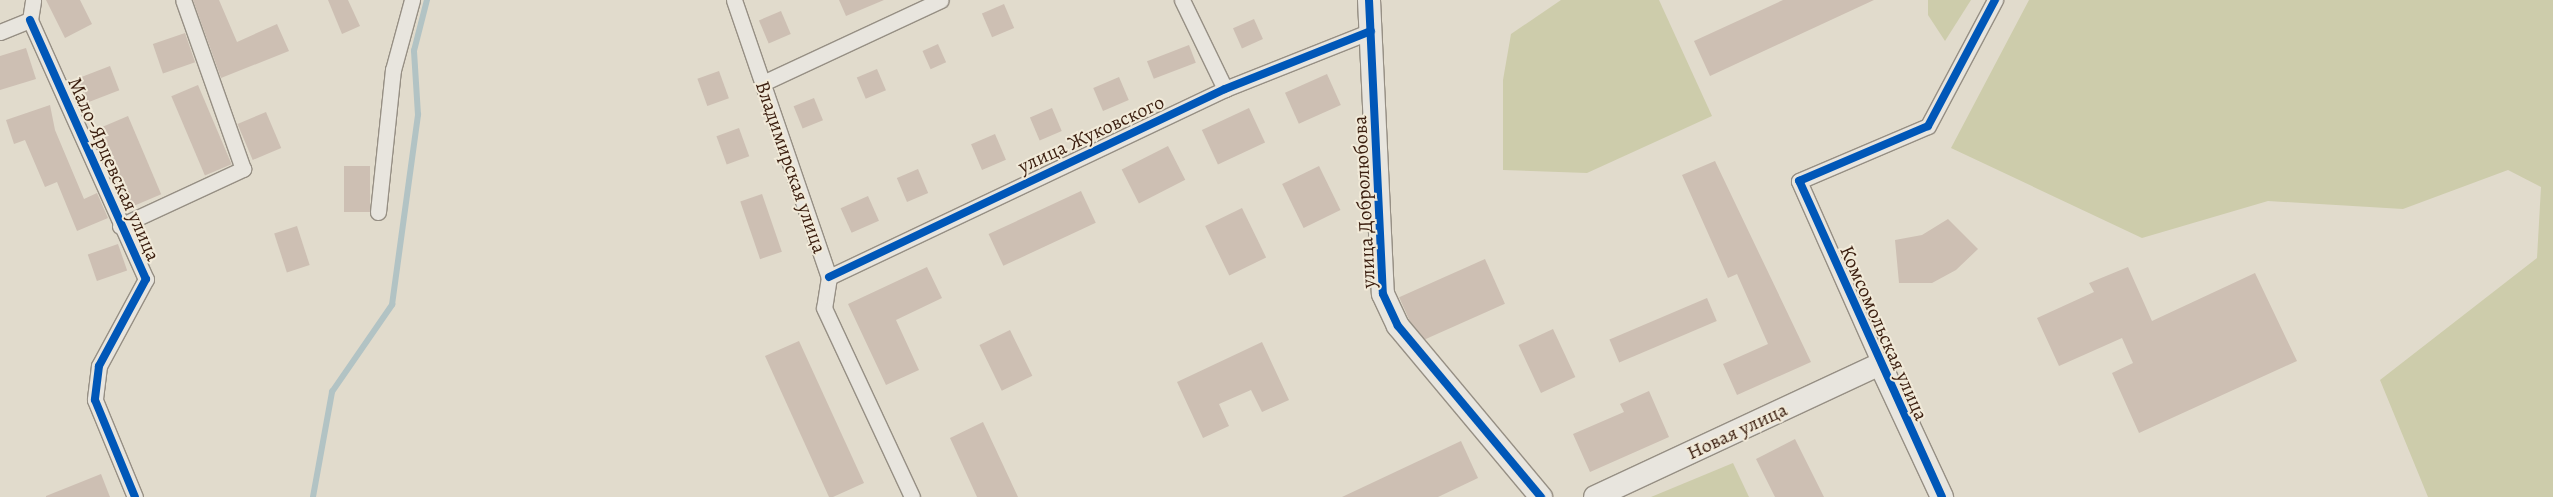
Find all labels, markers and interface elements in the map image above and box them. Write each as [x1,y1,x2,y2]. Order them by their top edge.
street label: Мало-Ярцевская улица [63,73,165,265]
street label: Владимирская улица [750,78,832,256]
street label: улица Жуковского [1014,90,1168,178]
street label: улица Добролюбова [1347,115,1381,289]
street label: Комсомольская улица [1835,242,1933,424]
street label: Новая улица [1683,397,1791,465]

